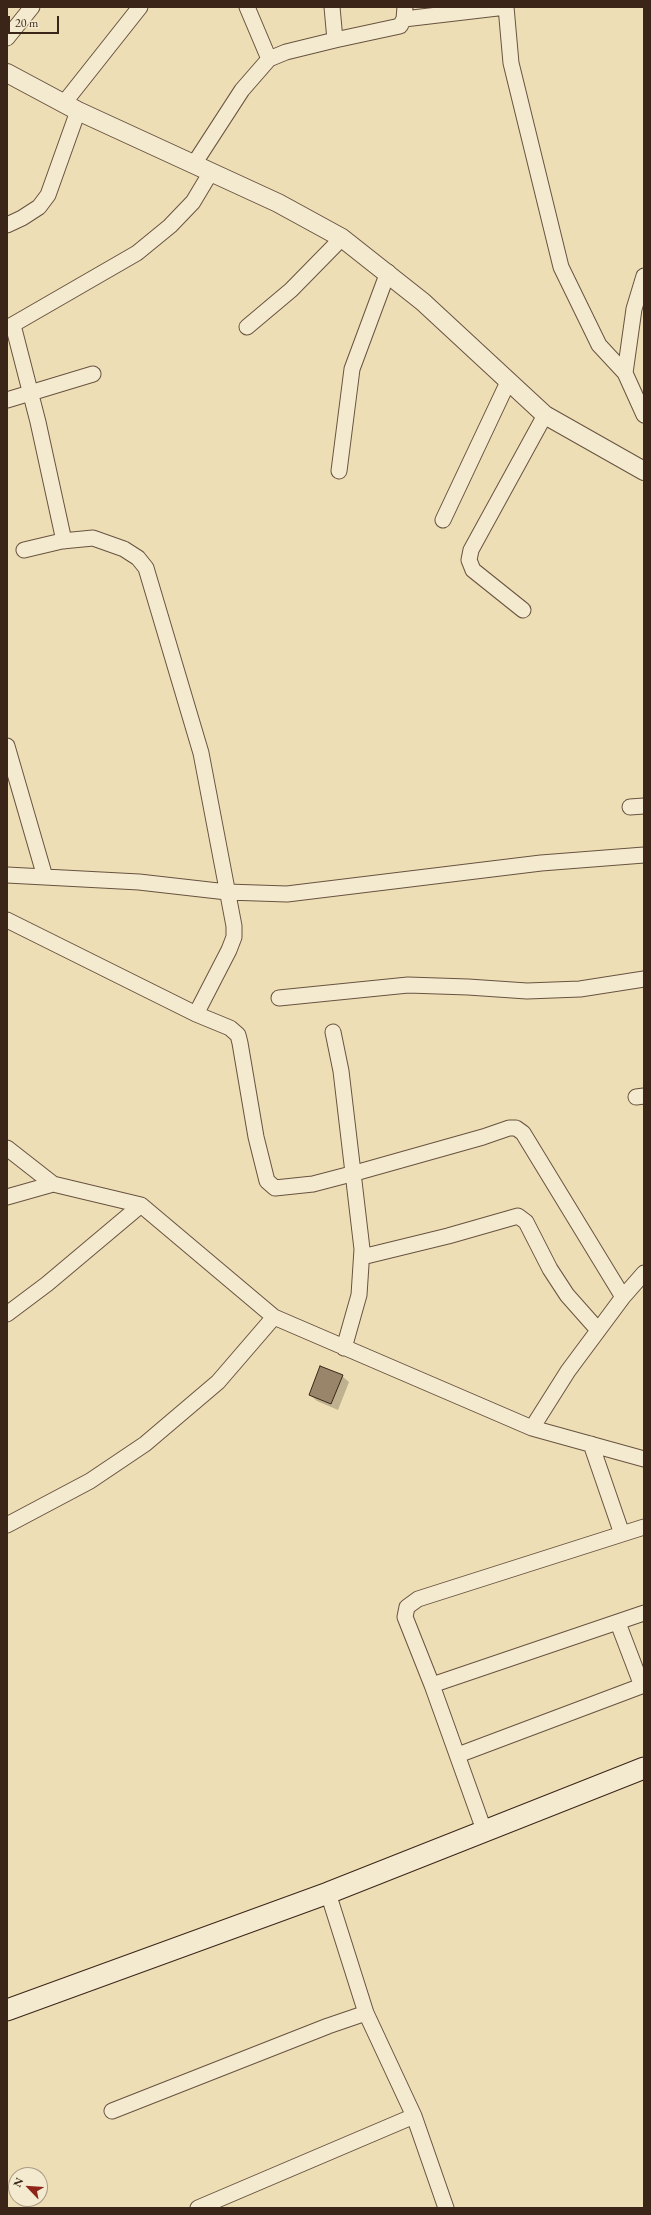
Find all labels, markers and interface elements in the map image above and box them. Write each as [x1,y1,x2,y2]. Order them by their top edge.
scale bar [10,8,61,34]
text: 20 m [15,15,38,31]
north arrow [8,2167,48,2207]
text: N [10,2175,26,2189]

